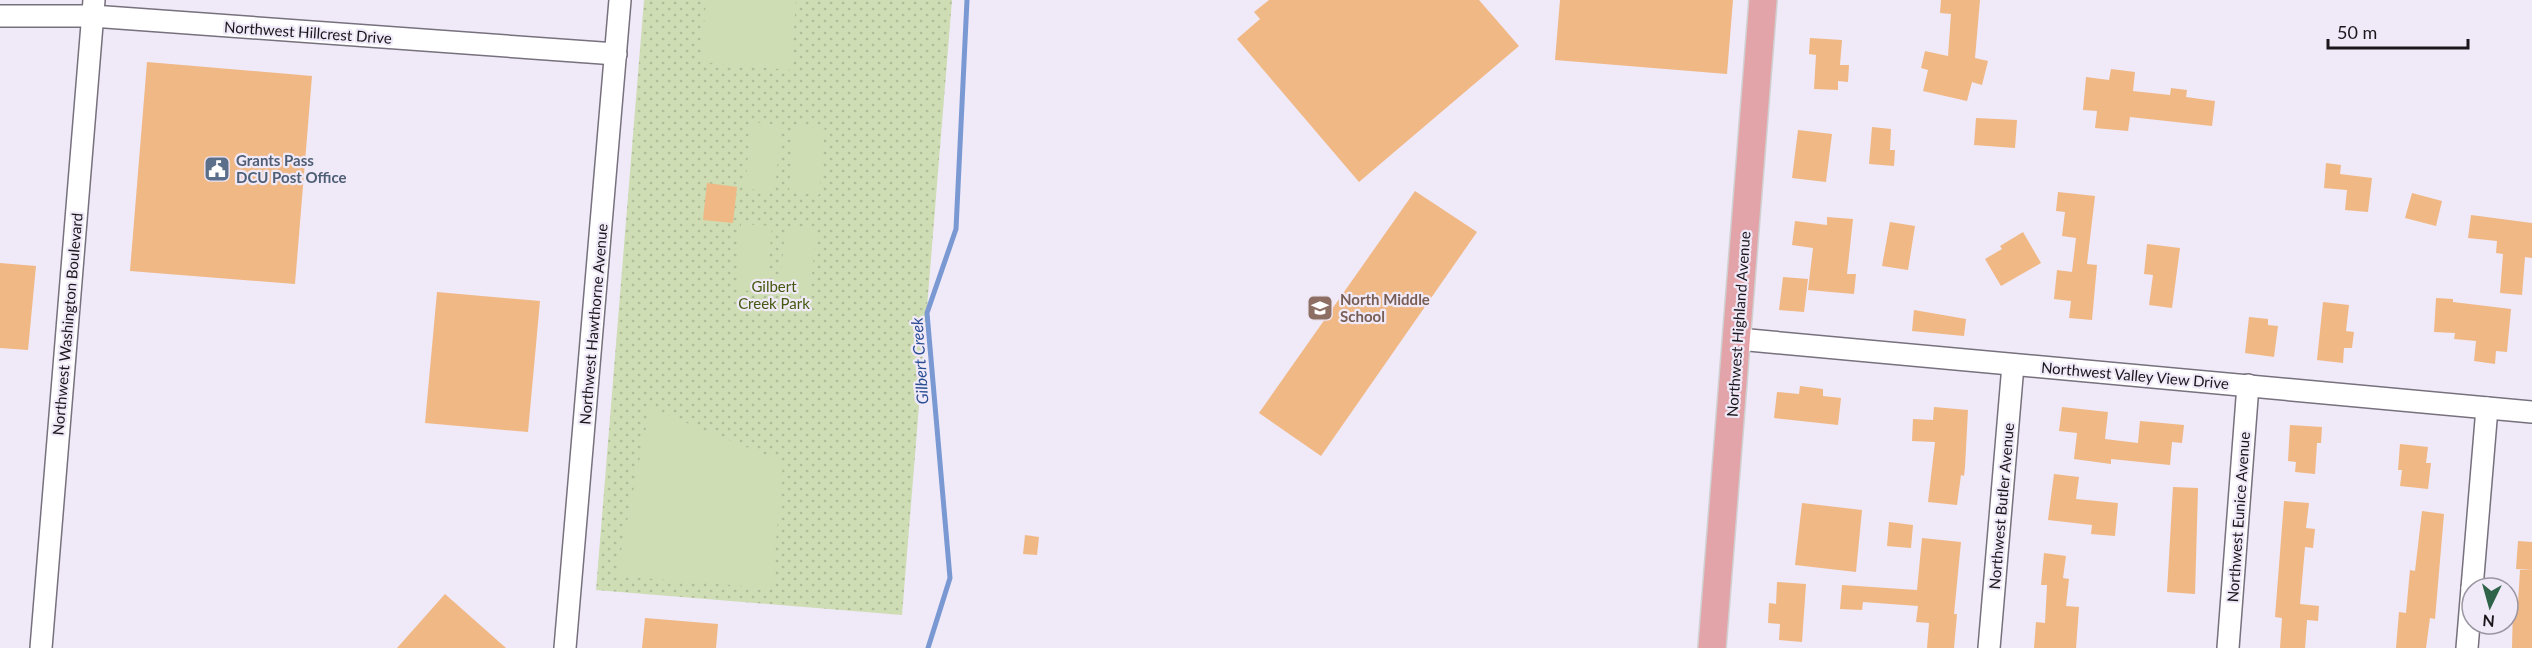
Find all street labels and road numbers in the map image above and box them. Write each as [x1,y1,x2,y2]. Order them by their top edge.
street label: Northwest Hillcrest Drive [224,17,392,47]
street label: Northwest Washington Boulevard [48,212,86,436]
street label: Northwest Hawthorne Avenue [575,223,611,425]
street label: Northwest Highland Avenue [1723,230,1753,417]
street label: Northwest Valley View Drive [2040,358,2230,392]
street label: Northwest Butler Avenue [1985,422,2017,590]
street label: Northwest Eunice Avenue [2223,431,2253,603]

